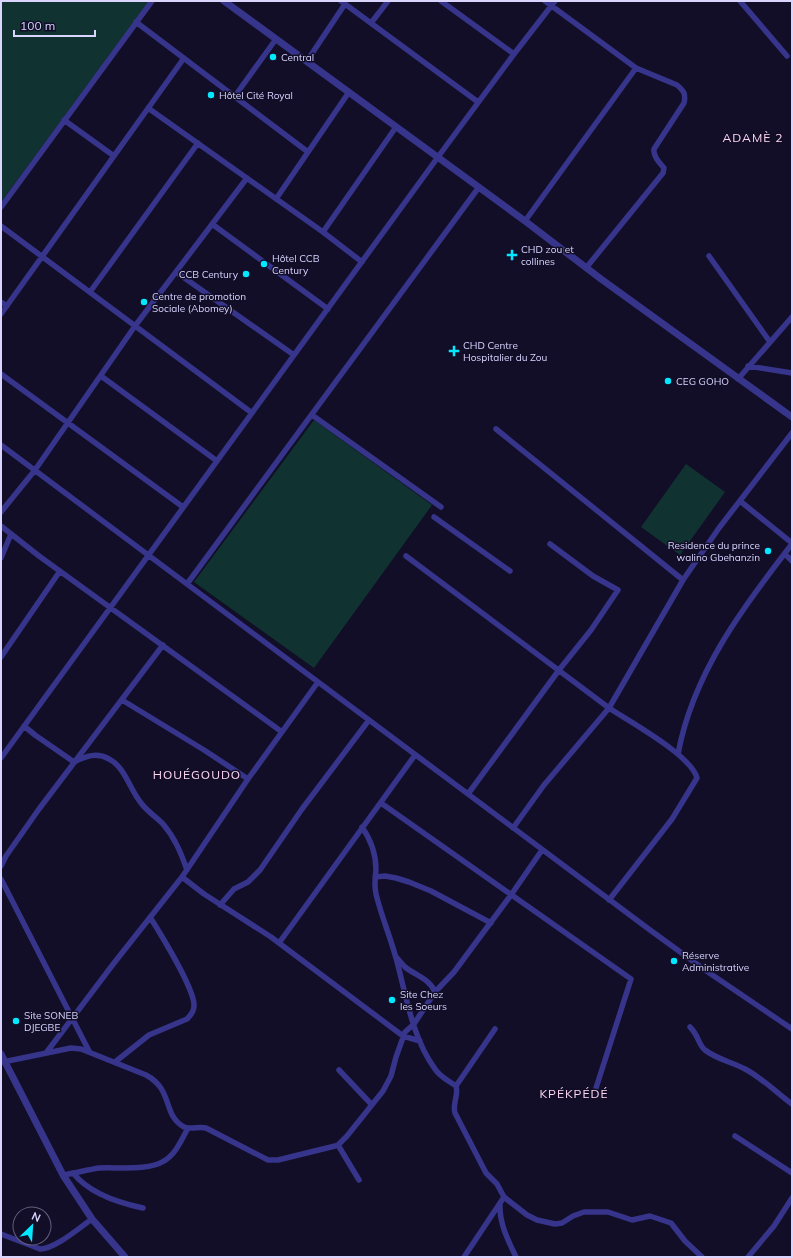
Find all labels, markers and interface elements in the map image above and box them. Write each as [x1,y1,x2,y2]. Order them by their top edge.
scale bar [14,12,95,38]
text: 100 m [20,18,55,33]
place label: Central [281,51,314,64]
marker: Central [268,52,278,62]
place label: Hôtel Cité Royal [219,89,293,102]
marker: Hôtel Cité Royal [206,90,216,100]
district label: ADAMÈ 2 [722,130,784,145]
place label: CHD zou et collines [521,243,574,268]
marker: CHD zou et collines [506,249,518,261]
place label: Hôtel CCB Century [272,252,320,277]
marker: Hôtel CCB Century [259,259,269,269]
place label: CCB Century [179,268,239,281]
marker: CCB Century [241,269,251,279]
place label: Centre de promotion Sociale (Abomey) [152,290,246,315]
marker: Centre de promotion Sociale (Abomey) [139,297,149,307]
place label: CHD Centre Hospitalier du Zou [463,339,547,364]
marker: CHD Centre Hospitalier du Zou [448,345,460,357]
place label: CEG GOHO [676,375,729,388]
marker: CEG GOHO [663,376,673,386]
place label: Residence du prince walino Gbehanzin [668,539,760,564]
marker: Residence du prince walino Gbehanzin [763,546,773,556]
district label: HOUÉGOUDO [153,767,241,782]
place label: Réserve Administrative [682,949,749,974]
marker: Réserve Administrative [669,956,679,966]
place label: Site Chez les Soeurs [400,988,447,1013]
marker: Site Chez les Soeurs [387,995,397,1005]
place label: Site SONEB DJEGBE [24,1009,78,1034]
marker: Site SONEB DJEGBE [11,1016,21,1026]
district label: KPÉKPÉDÉ [540,1086,608,1101]
north arrow [12,1206,52,1246]
text: N [30,1209,43,1225]

